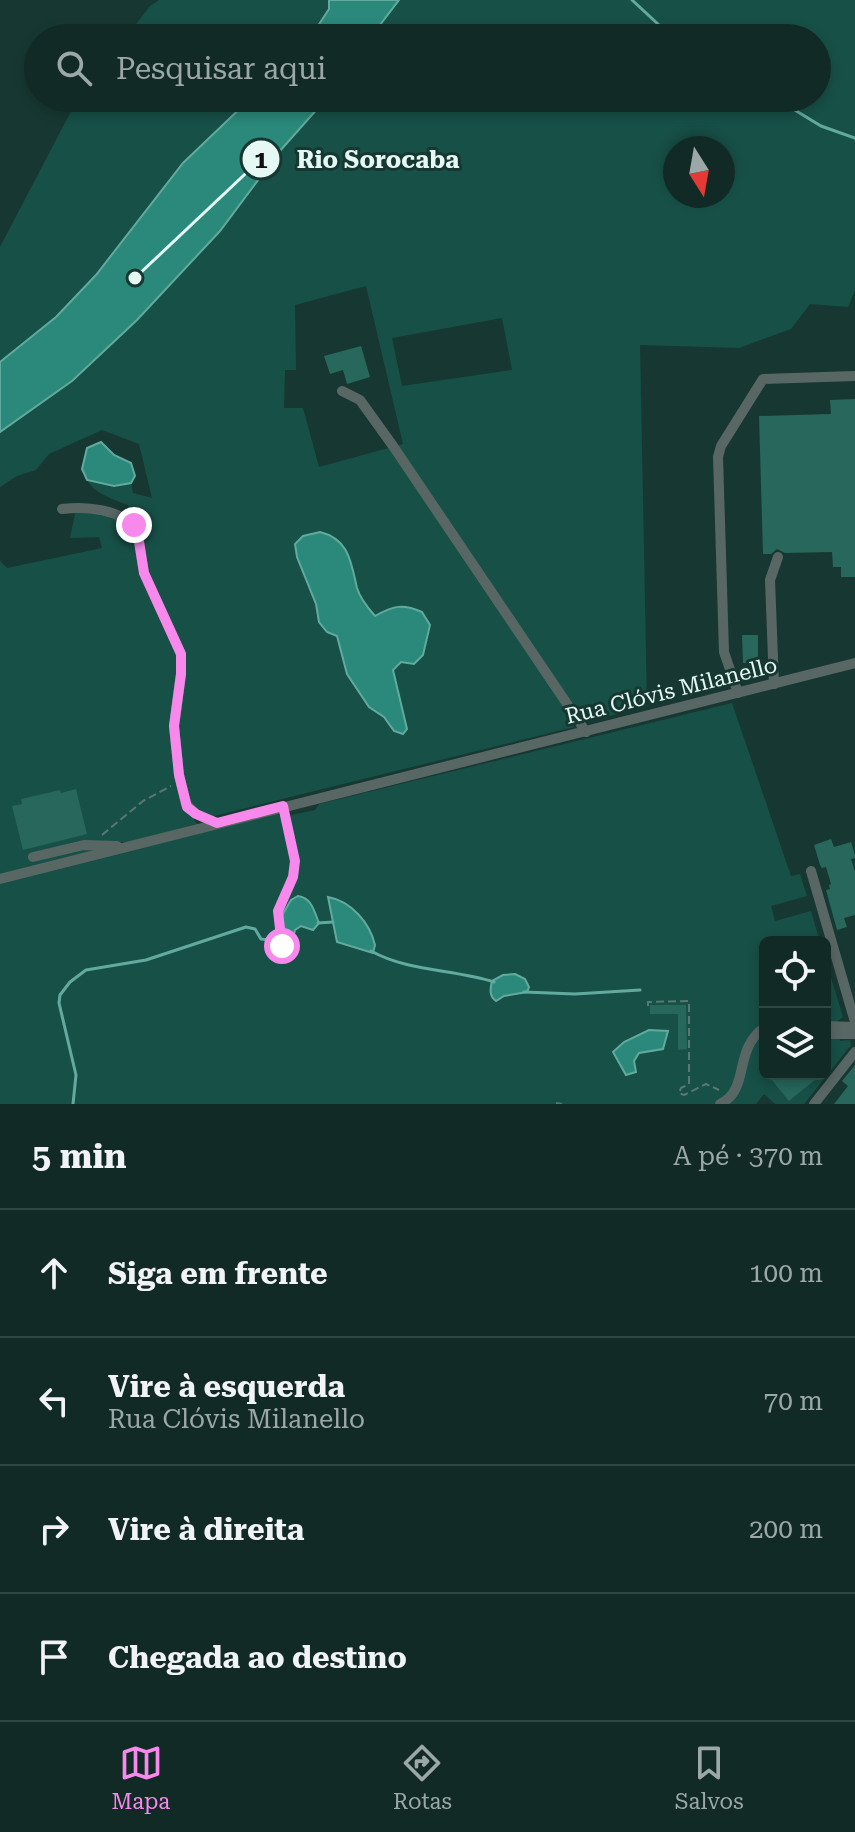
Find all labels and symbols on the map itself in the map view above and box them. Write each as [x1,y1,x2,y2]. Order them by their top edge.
callout: Rio Sorocaba [241,135,476,183]
north arrow [663,136,735,208]
text: 1 [254,146,268,174]
text: Rio Sorocaba [297,146,459,174]
route end [116,507,152,543]
street label: Rua Clóvis Milanello [563,652,780,729]
route start [264,928,300,964]

